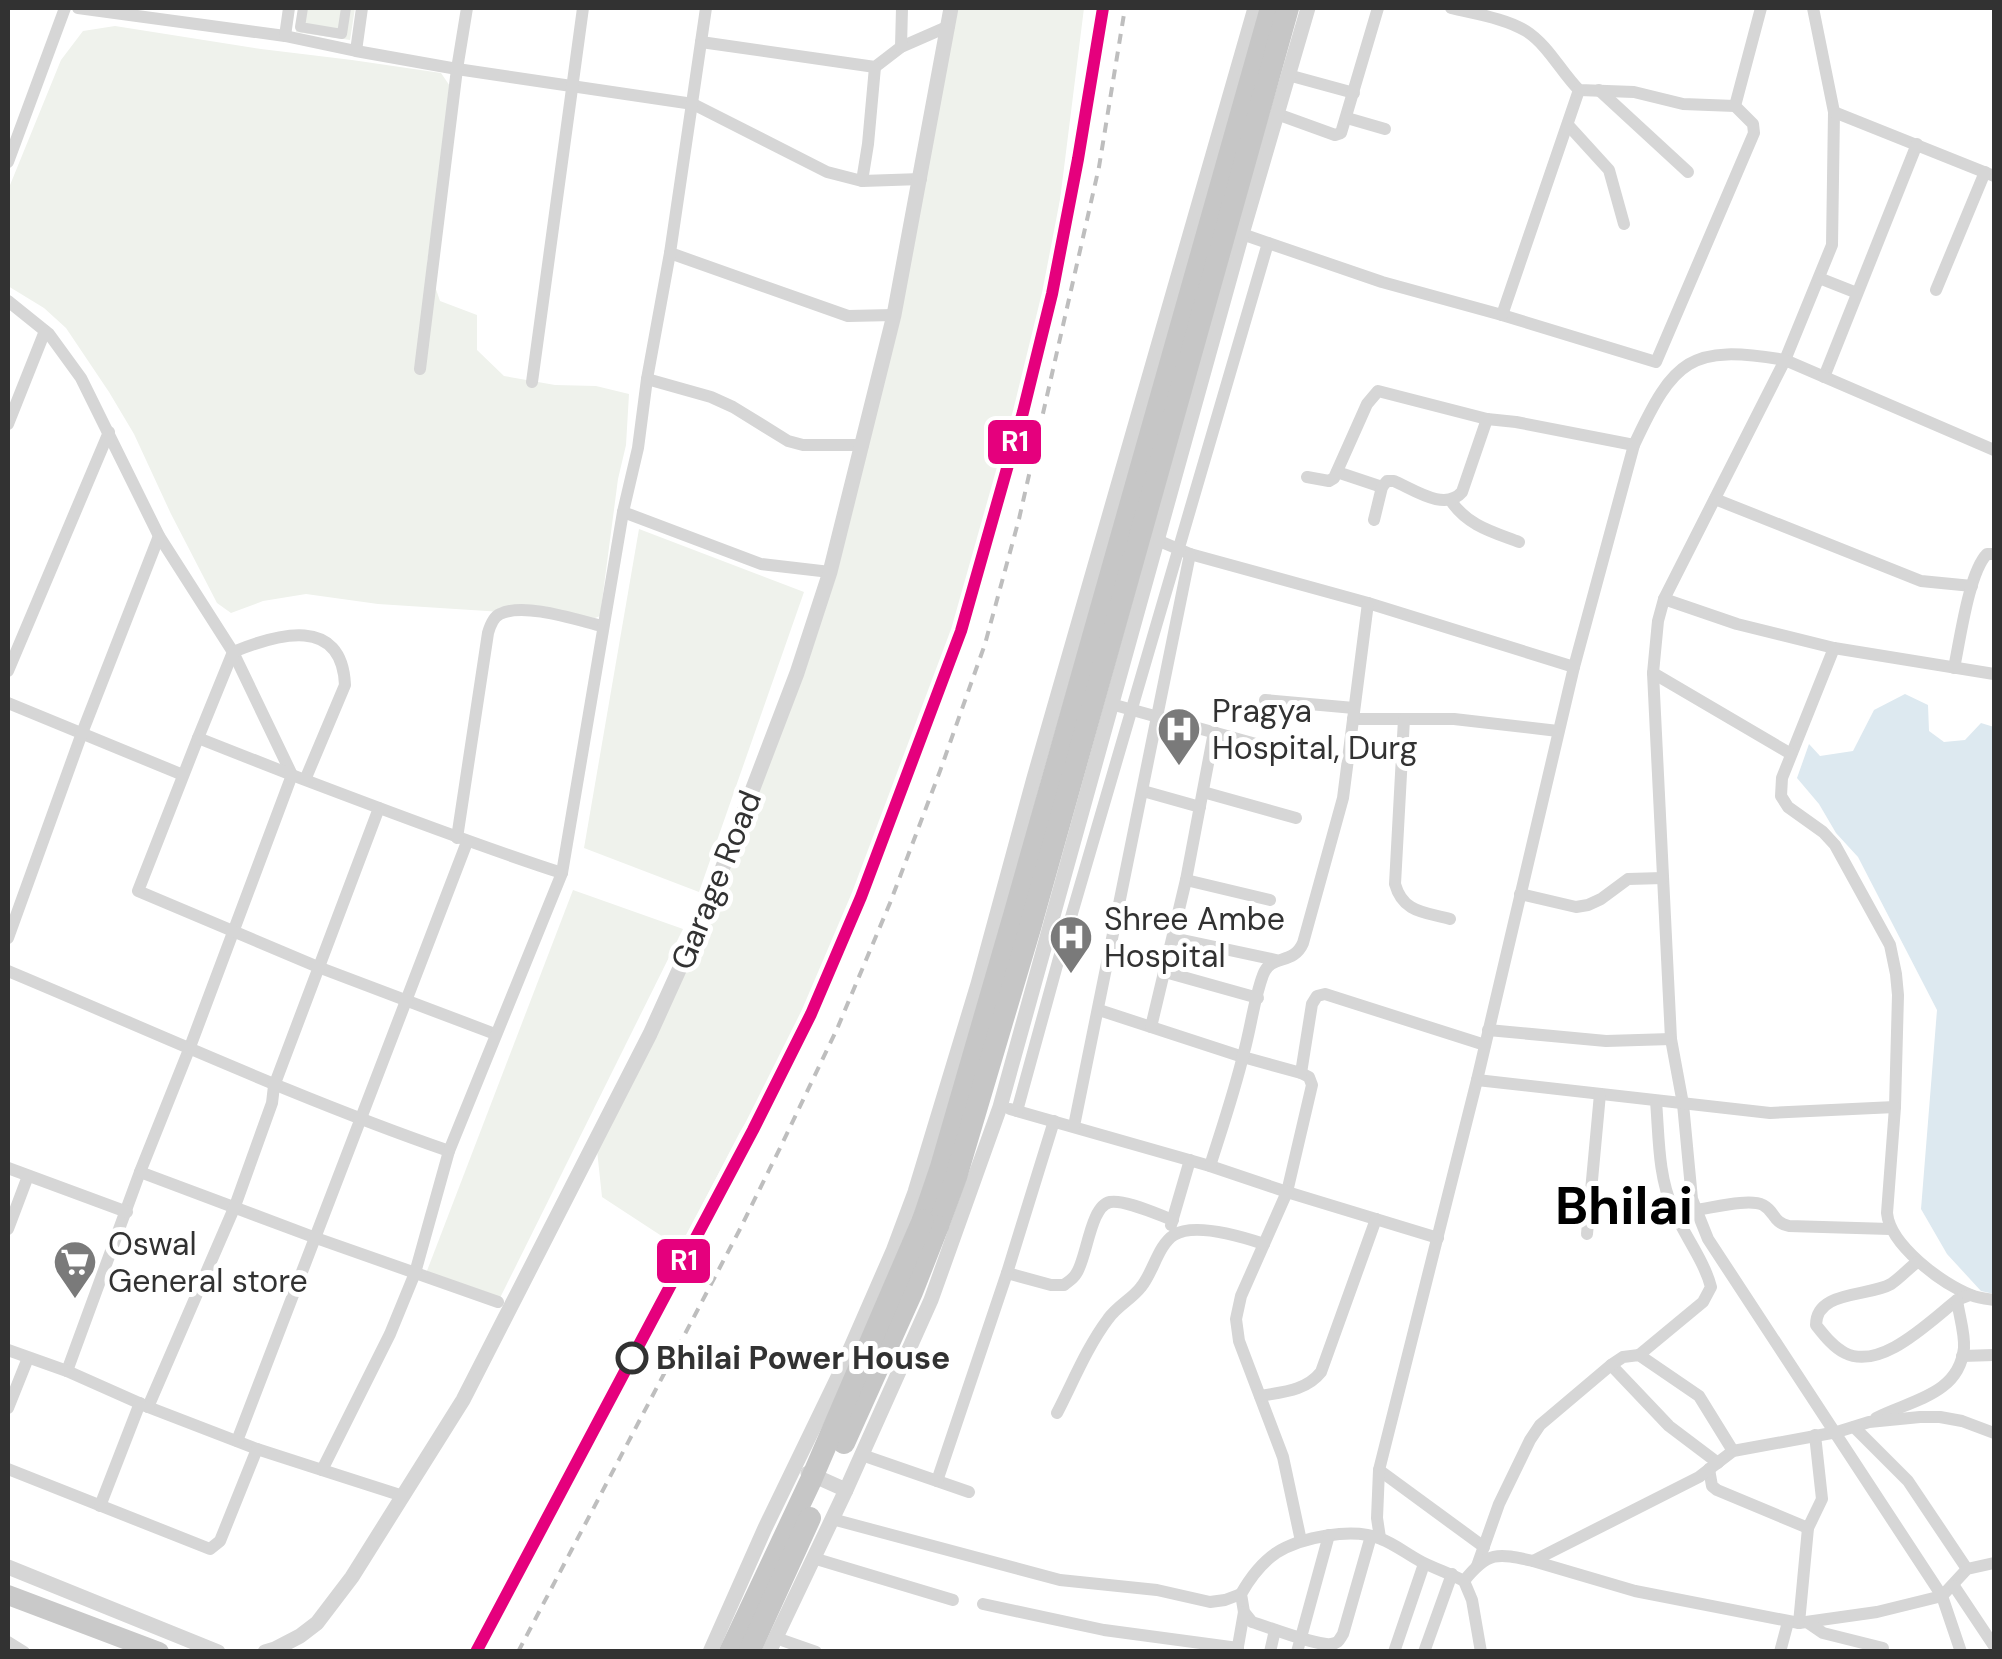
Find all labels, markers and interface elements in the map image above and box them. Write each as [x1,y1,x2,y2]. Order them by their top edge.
line badge: R1 [986,418,1043,466]
text: R1 [1001,423,1029,460]
place label: Pragya Hospital, Durg [1212,690,1418,769]
hospital icon: Pragya Hospital, Durg [1156,706,1202,767]
street label: Garage Road [661,784,771,976]
place label: Shree Ambe Hospital [1104,898,1285,977]
hospital icon: Shree Ambe Hospital [1048,914,1094,975]
district label: Bhilai [1555,1172,1693,1240]
place label: Oswal General store [108,1223,308,1302]
line badge: R1 [655,1237,712,1285]
supermarket icon: Oswal General store [52,1239,98,1300]
text: R1 [670,1242,698,1279]
place label: Bhilai Power House [656,1337,950,1379]
marker: Bhilai Power House [617,1343,647,1373]

